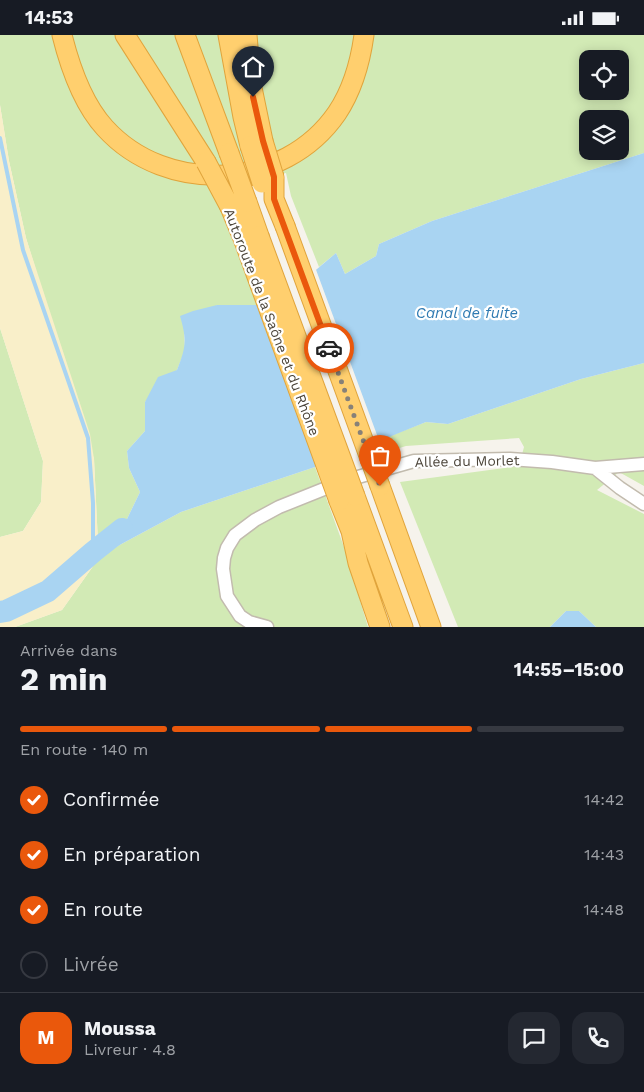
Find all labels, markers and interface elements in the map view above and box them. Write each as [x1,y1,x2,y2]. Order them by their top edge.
text: 14:53 [25,6,74,29]
pin [232,46,274,97]
map controls [579,50,629,160]
button: locate [579,50,629,100]
icon: home [239,53,267,81]
button: layers [579,110,629,160]
street label: Autoroute de la Saône et du Rhône [221,206,323,438]
water label: Canal de fuite [416,304,518,322]
courier [304,323,354,373]
icon: car [315,334,343,362]
pin [359,435,401,486]
icon: bag [366,442,394,470]
street label: Allée du Morlet [414,452,520,470]
text: Arrivée dans [20,641,118,660]
text: 14:55–15:00 [514,658,624,681]
text: 2 min [20,660,108,698]
text: En route · 140 m [20,740,148,759]
icon: check [20,786,48,814]
text: Confirmée [63,788,159,811]
text: 14:42 [584,790,624,809]
icon: check [20,841,48,869]
text: En préparation [63,843,200,866]
text: 14:43 [584,845,624,864]
icon: check [20,896,48,924]
text: En route [63,898,143,921]
text: 14:48 [584,900,624,919]
text: Livrée [63,953,119,976]
button: chat [508,1012,560,1064]
button: phone [572,1012,624,1064]
text: Moussa [84,1017,156,1040]
text: M [37,1026,55,1049]
text: Livreur · 4.8 [84,1040,176,1059]

